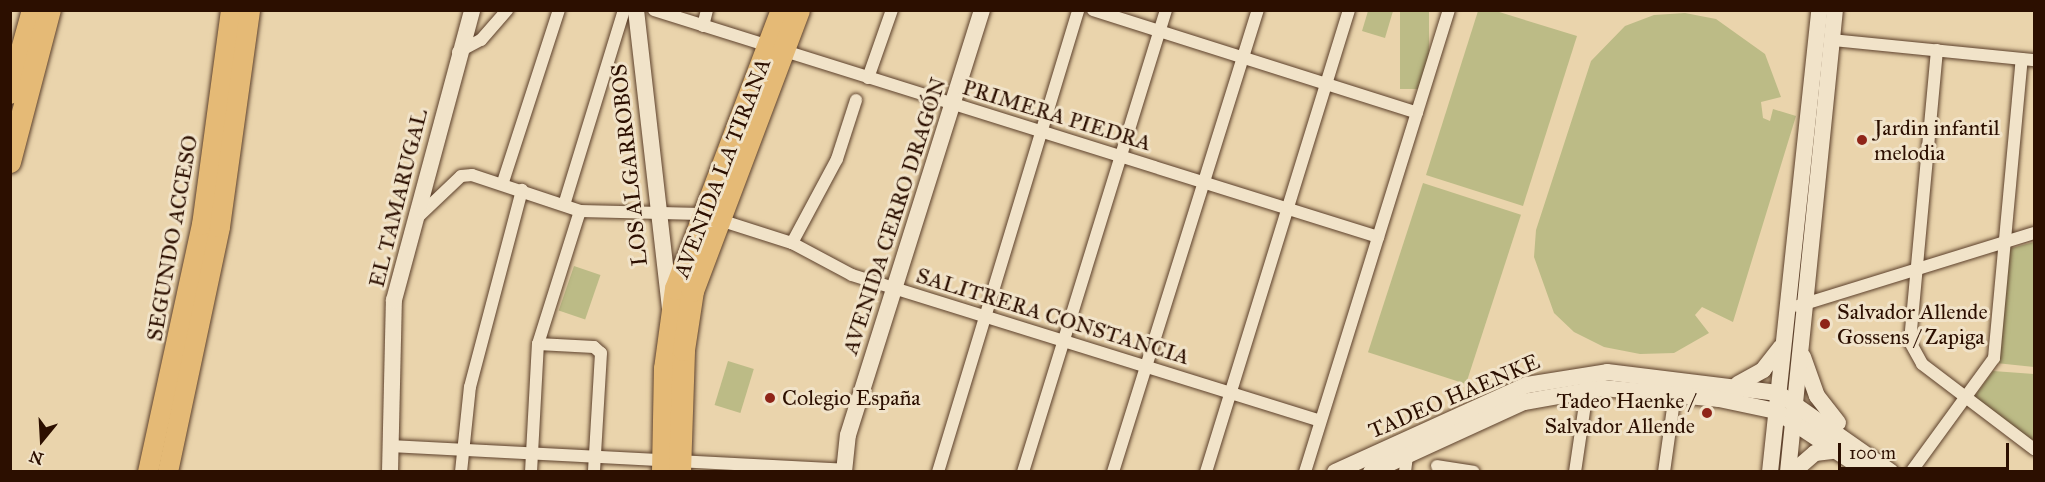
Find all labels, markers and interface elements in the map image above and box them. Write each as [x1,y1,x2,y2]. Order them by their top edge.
street label: AVENIDA LA TIRANA [668,54,776,282]
street label: LOS ALGARROBOS [605,63,653,267]
street label: AVENIDA CERRO DRAGÓN [837,74,951,358]
street label: PRIMERA PIEDRA [959,74,1155,156]
street label: EL TAMARUGAL [363,106,433,290]
place label: Jardin infantil melodia [1874,114,2000,166]
street label: SEGUNDO ACCESO [141,133,203,343]
marker: Jardin infantil melodia [1855,133,1869,147]
street label: SALITRERA CONSTANCIA [913,262,1193,370]
place label: Salvador Allende Gossens / Zapiga [1837,298,1988,350]
marker: Salvador Allende Gossens / Zapiga [1818,317,1832,331]
street label: TADEO HAENKE [1364,348,1544,444]
place label: Colegio España [782,385,921,411]
place label: Tadeo Haenke / Salvador Allende [1544,387,1695,439]
marker: Colegio España [763,391,777,405]
marker: Tadeo Haenke / Salvador Allende [1700,406,1714,420]
north arrow [12,410,72,470]
scale bar [1841,431,2012,469]
text: 100 m [1849,442,1896,464]
text: N [27,446,46,469]

